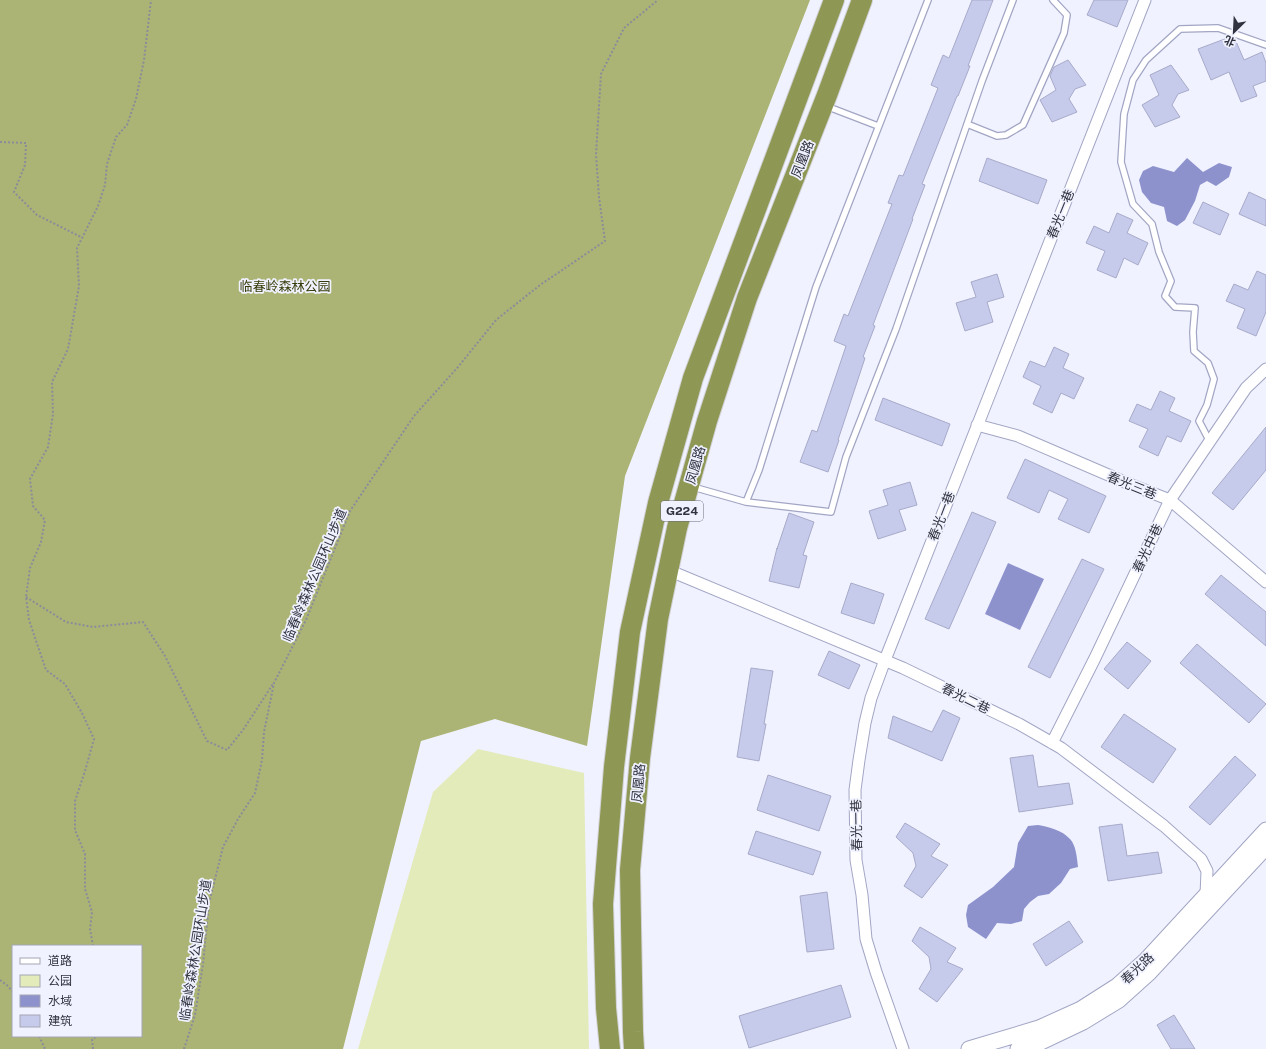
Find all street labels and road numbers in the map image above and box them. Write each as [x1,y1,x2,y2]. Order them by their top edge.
street label: 凤凰路 [788,138,816,180]
street label: 春光一巷 [1044,187,1077,241]
street label: 凤凰路 [683,444,708,486]
street label: 春光三巷 [1105,469,1159,502]
street label: 春光一巷 [925,489,958,543]
road number: G224 [661,501,703,521]
street label: 临春岭森林公园环山步道 [280,506,349,644]
street label: 春光中巷 [1130,521,1165,575]
street label: 春光二巷 [939,680,992,717]
street label: 凤凰路 [629,763,648,803]
street label: 春光一巷 [849,799,864,851]
street label: 临春岭森林公园环山步道 [177,878,214,1022]
street label: 春光路 [1118,950,1157,987]

